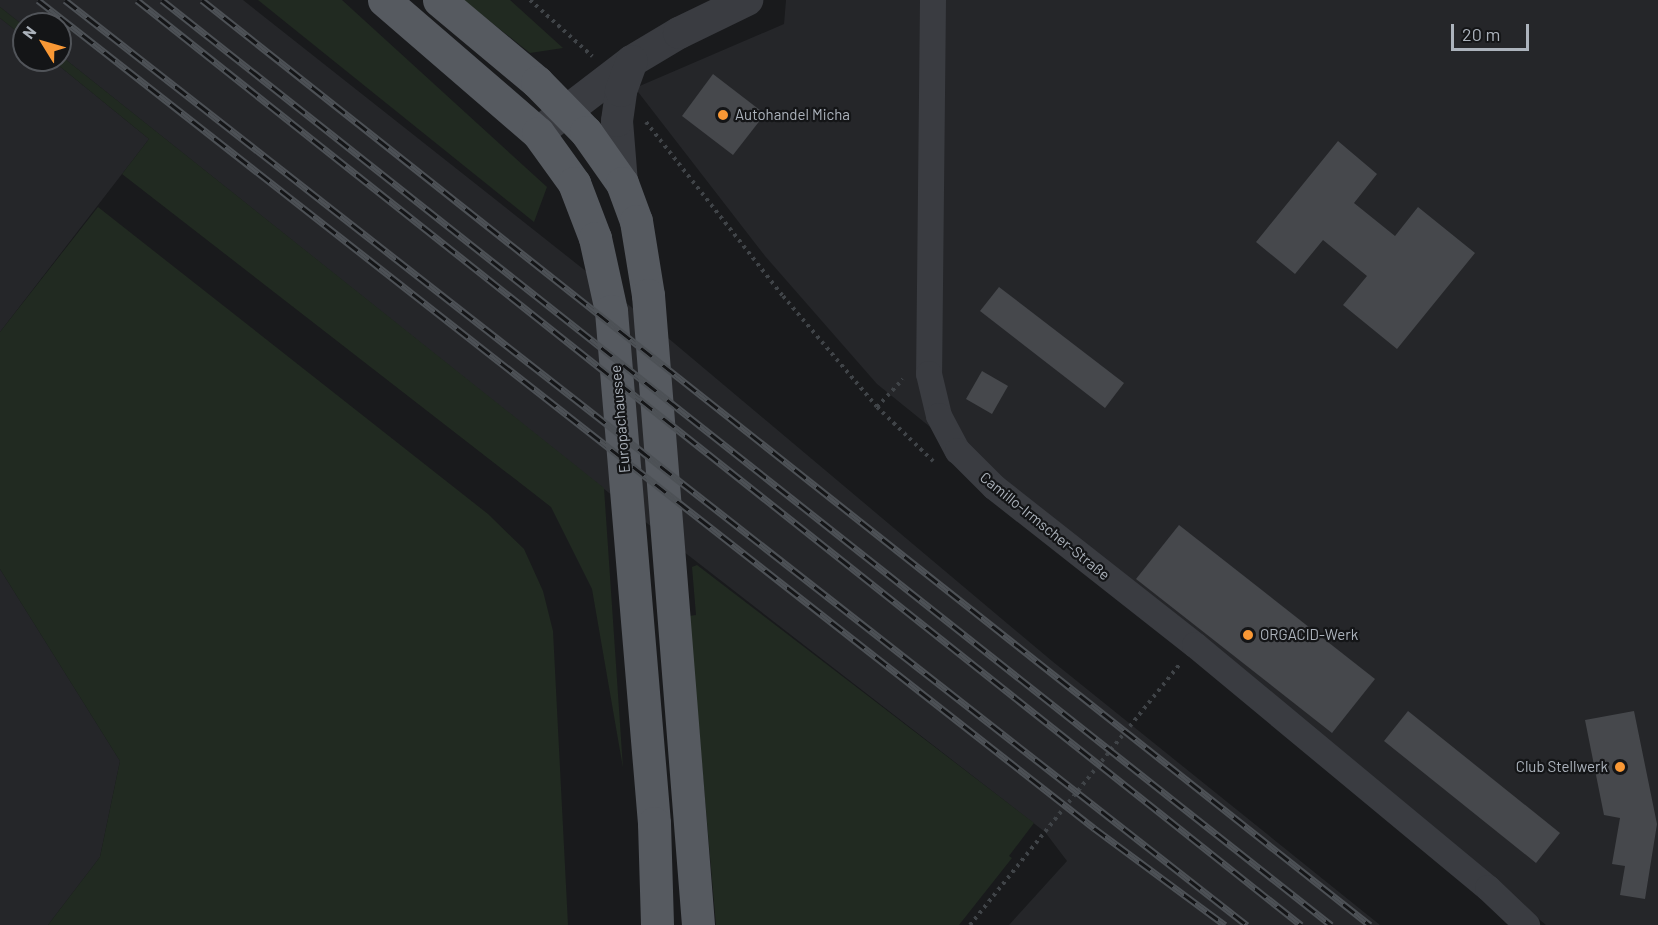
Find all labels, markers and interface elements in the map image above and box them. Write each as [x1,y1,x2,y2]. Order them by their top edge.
north arrow [12,12,72,72]
scale bar [1454,12,1532,50]
text: N [18,22,40,42]
text: 20 m [1462,23,1500,45]
place label: Autohandel Micha [735,106,850,124]
marker: Autohandel Micha [716,108,730,122]
street label: Europachaussee [606,364,634,474]
street label: Camillo-Irmscher-Straße [977,468,1113,584]
place label: ORGACID-Werk [1260,626,1358,644]
marker: ORGACID-Werk [1241,628,1255,642]
place label: Club Stellwerk [1516,758,1608,776]
marker: Club Stellwerk [1613,760,1627,774]

